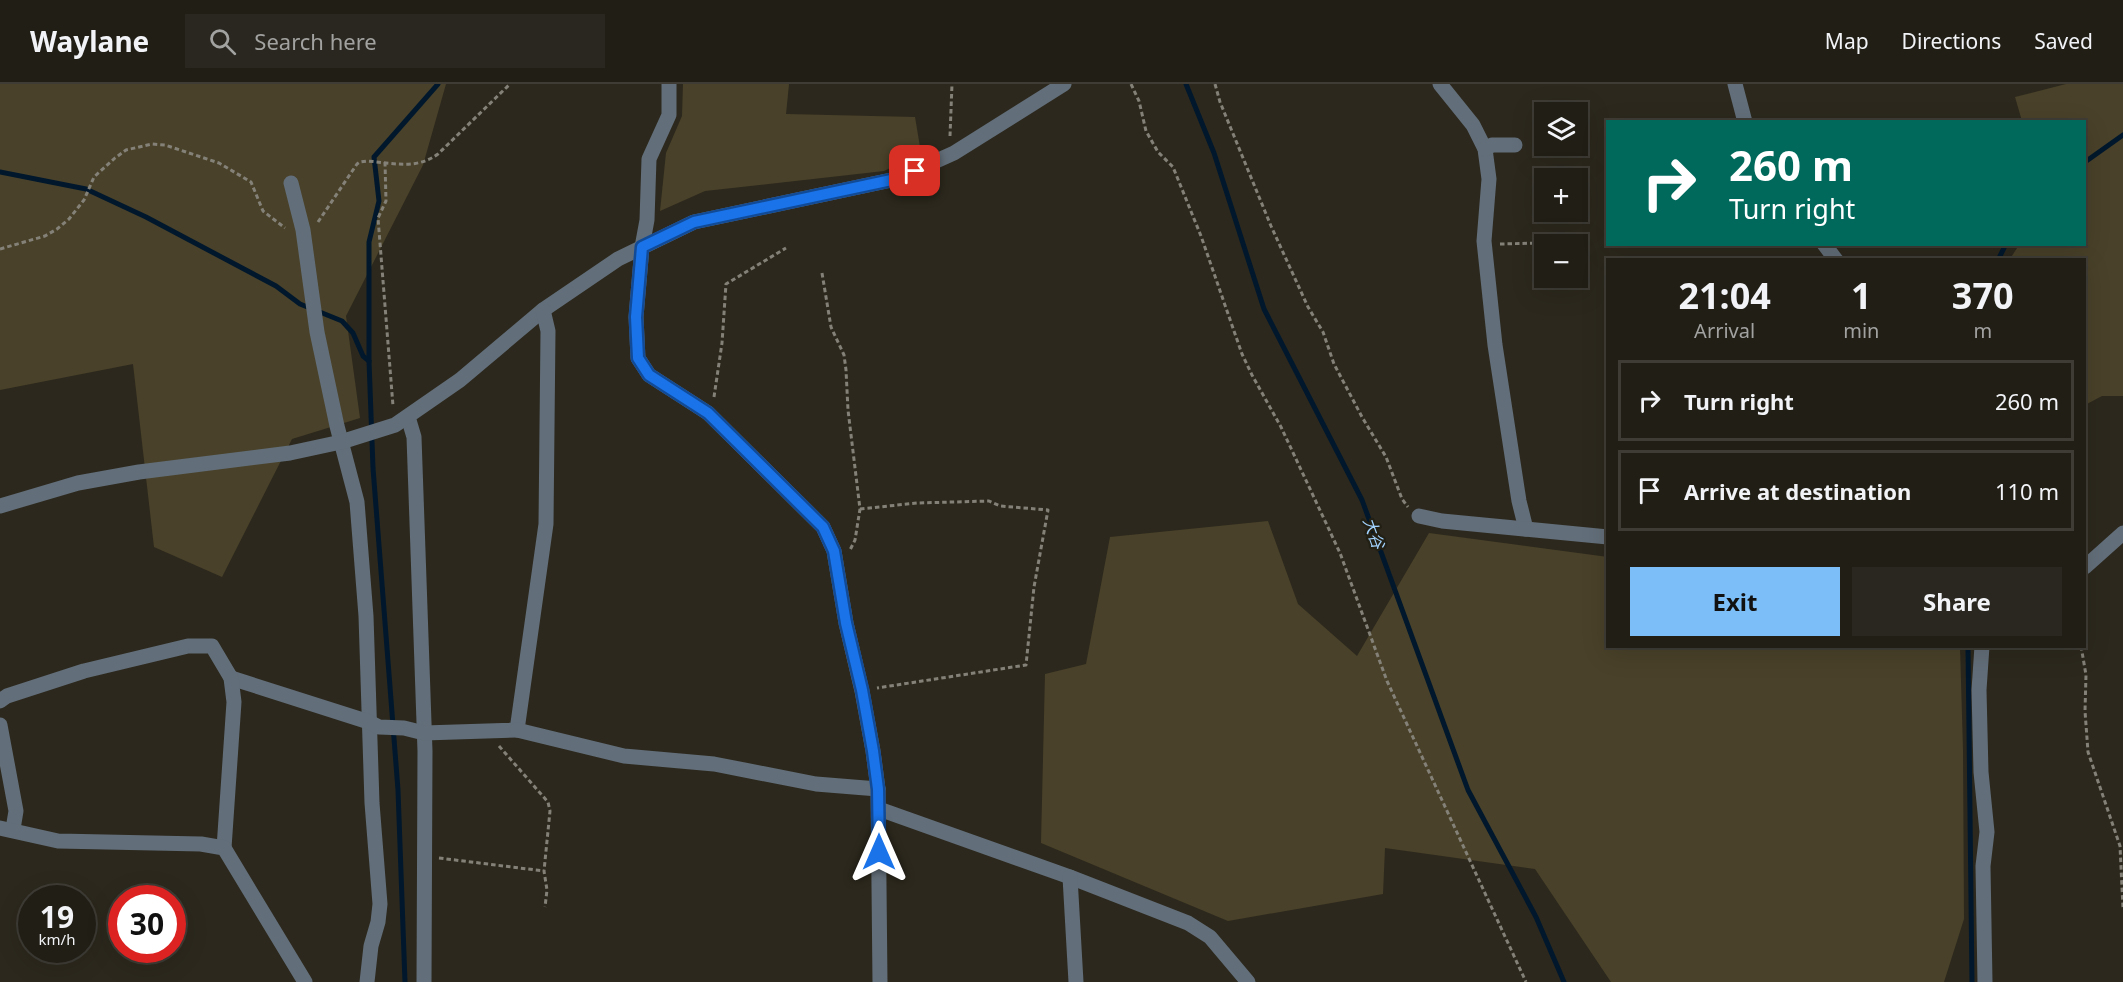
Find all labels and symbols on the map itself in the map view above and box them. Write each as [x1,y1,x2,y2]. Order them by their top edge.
pin [889,145,940,196]
water label: 大谷 [1358,514,1390,554]
position arrow [847,820,911,884]
speed limit sign: 30 [108,885,186,963]

